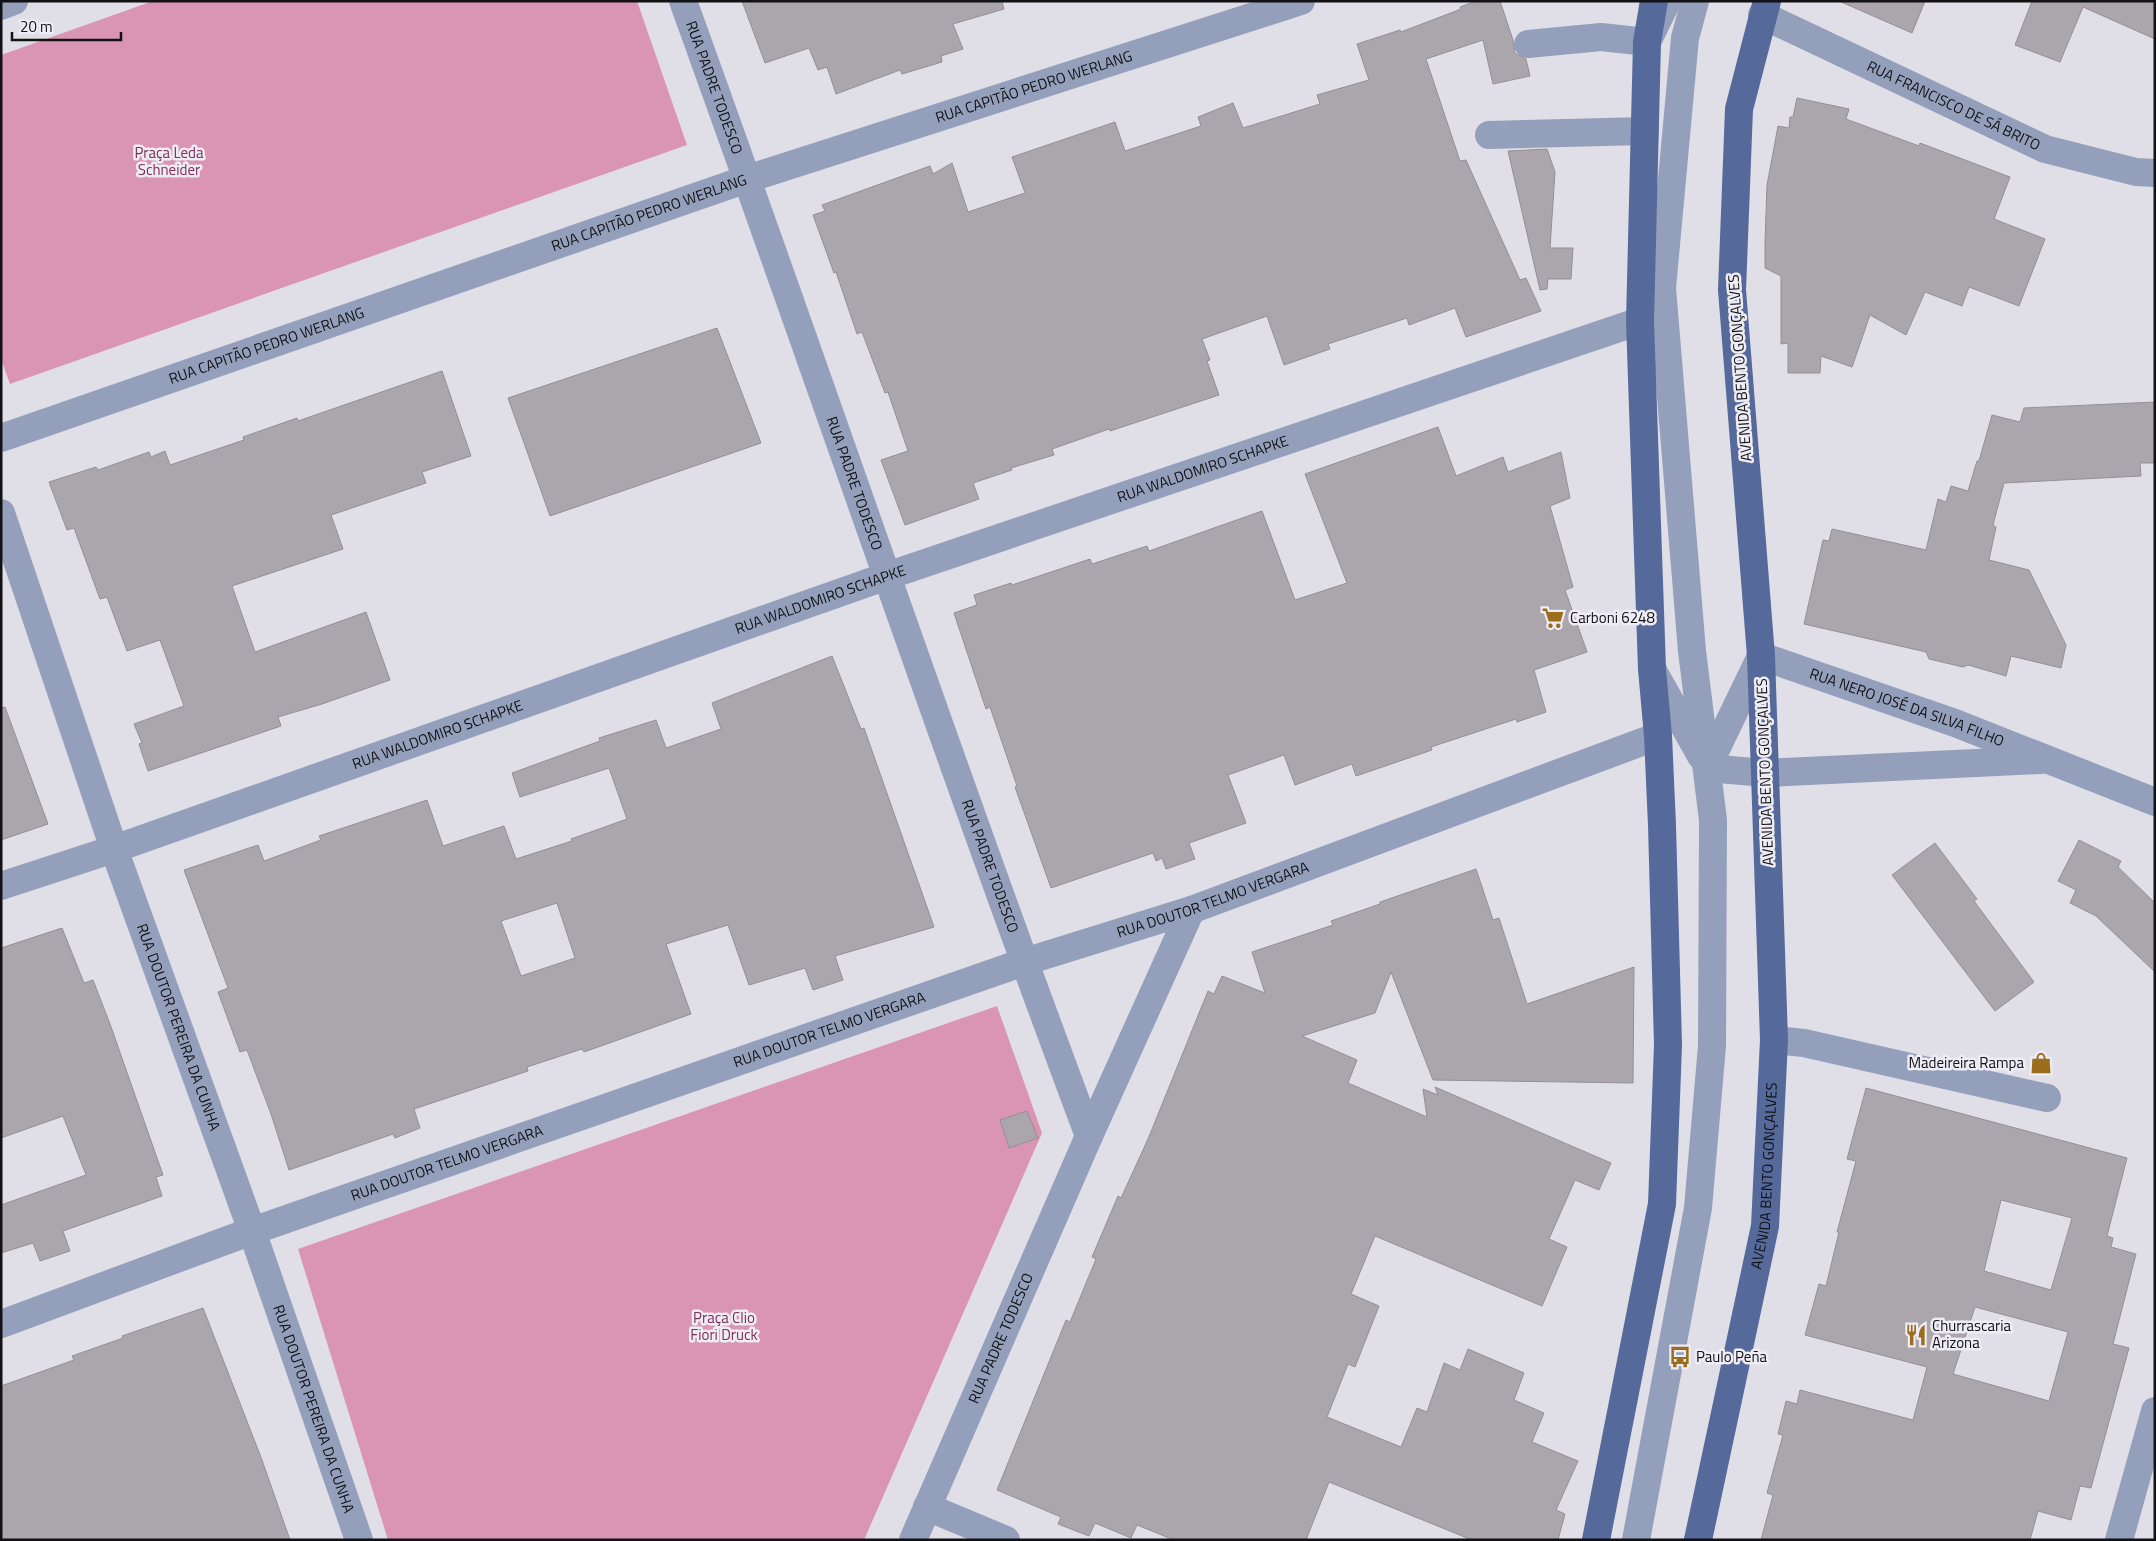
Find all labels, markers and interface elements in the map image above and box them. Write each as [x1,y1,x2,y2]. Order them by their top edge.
scale bar [12,10,121,42]
text: 20 m [20,15,53,38]
street label: RUA PADRE TODESCO [680,17,749,157]
street label: RUA CAPITÃO PEDRO WERLANG [932,44,1135,129]
street label: RUA FRANCISCO DE SÁ BRITO [1863,54,2045,156]
park label: Praça Leda Schneider [134,141,204,181]
street label: RUA CAPITÃO PEDRO WERLANG [548,168,750,257]
street label: AVENIDA BENTO GONÇALVES [1721,274,1758,462]
street label: RUA CAPITÃO PEDRO WERLANG [165,301,367,390]
street label: RUA PADRE TODESCO [821,413,889,554]
street label: RUA WALDOMIRO SCHAPKE [1114,429,1291,508]
street label: RUA WALDOMIRO SCHAPKE [732,558,909,640]
supermarket icon: Carboni 6248 [1540,605,1566,631]
place label: Carboni 6248 [1570,606,1655,629]
street label: RUA NERO JOSÉ DA SILVA FILHO [1807,662,2008,752]
street label: AVENIDA BENTO GONÇALVES [1750,678,1779,866]
street label: RUA WALDOMIRO SCHAPKE [349,694,526,775]
street label: RUA PADRE TODESCO [956,796,1025,936]
street label: RUA DOUTOR TELMO VERGARA [1114,855,1312,943]
street label: RUA DOUTOR PEREIRA DA CUNHA [131,920,227,1134]
street label: RUA DOUTOR TELMO VERGARA [730,985,928,1073]
shop icon: Madeireira Rampa [2028,1050,2054,1076]
place label: Madeireira Rampa [1908,1051,2024,1074]
street label: AVENIDA BENTO GONÇALVES [1744,1082,1783,1271]
street label: RUA DOUTOR TELMO VERGARA [347,1118,546,1207]
street label: RUA PADRE TODESCO [962,1269,1039,1407]
street label: RUA DOUTOR PEREIRA DA CUNHA [267,1302,361,1516]
park label: Praça Clio Fiori Druck [690,1306,758,1346]
place label: Churrascaria Arizona [1932,1314,2012,1354]
restaurant icon: Churrascaria Arizona [1903,1322,1929,1348]
bus stop icon: Paulo Peña [1667,1344,1693,1370]
place label: Paulo Peña [1696,1345,1767,1368]

